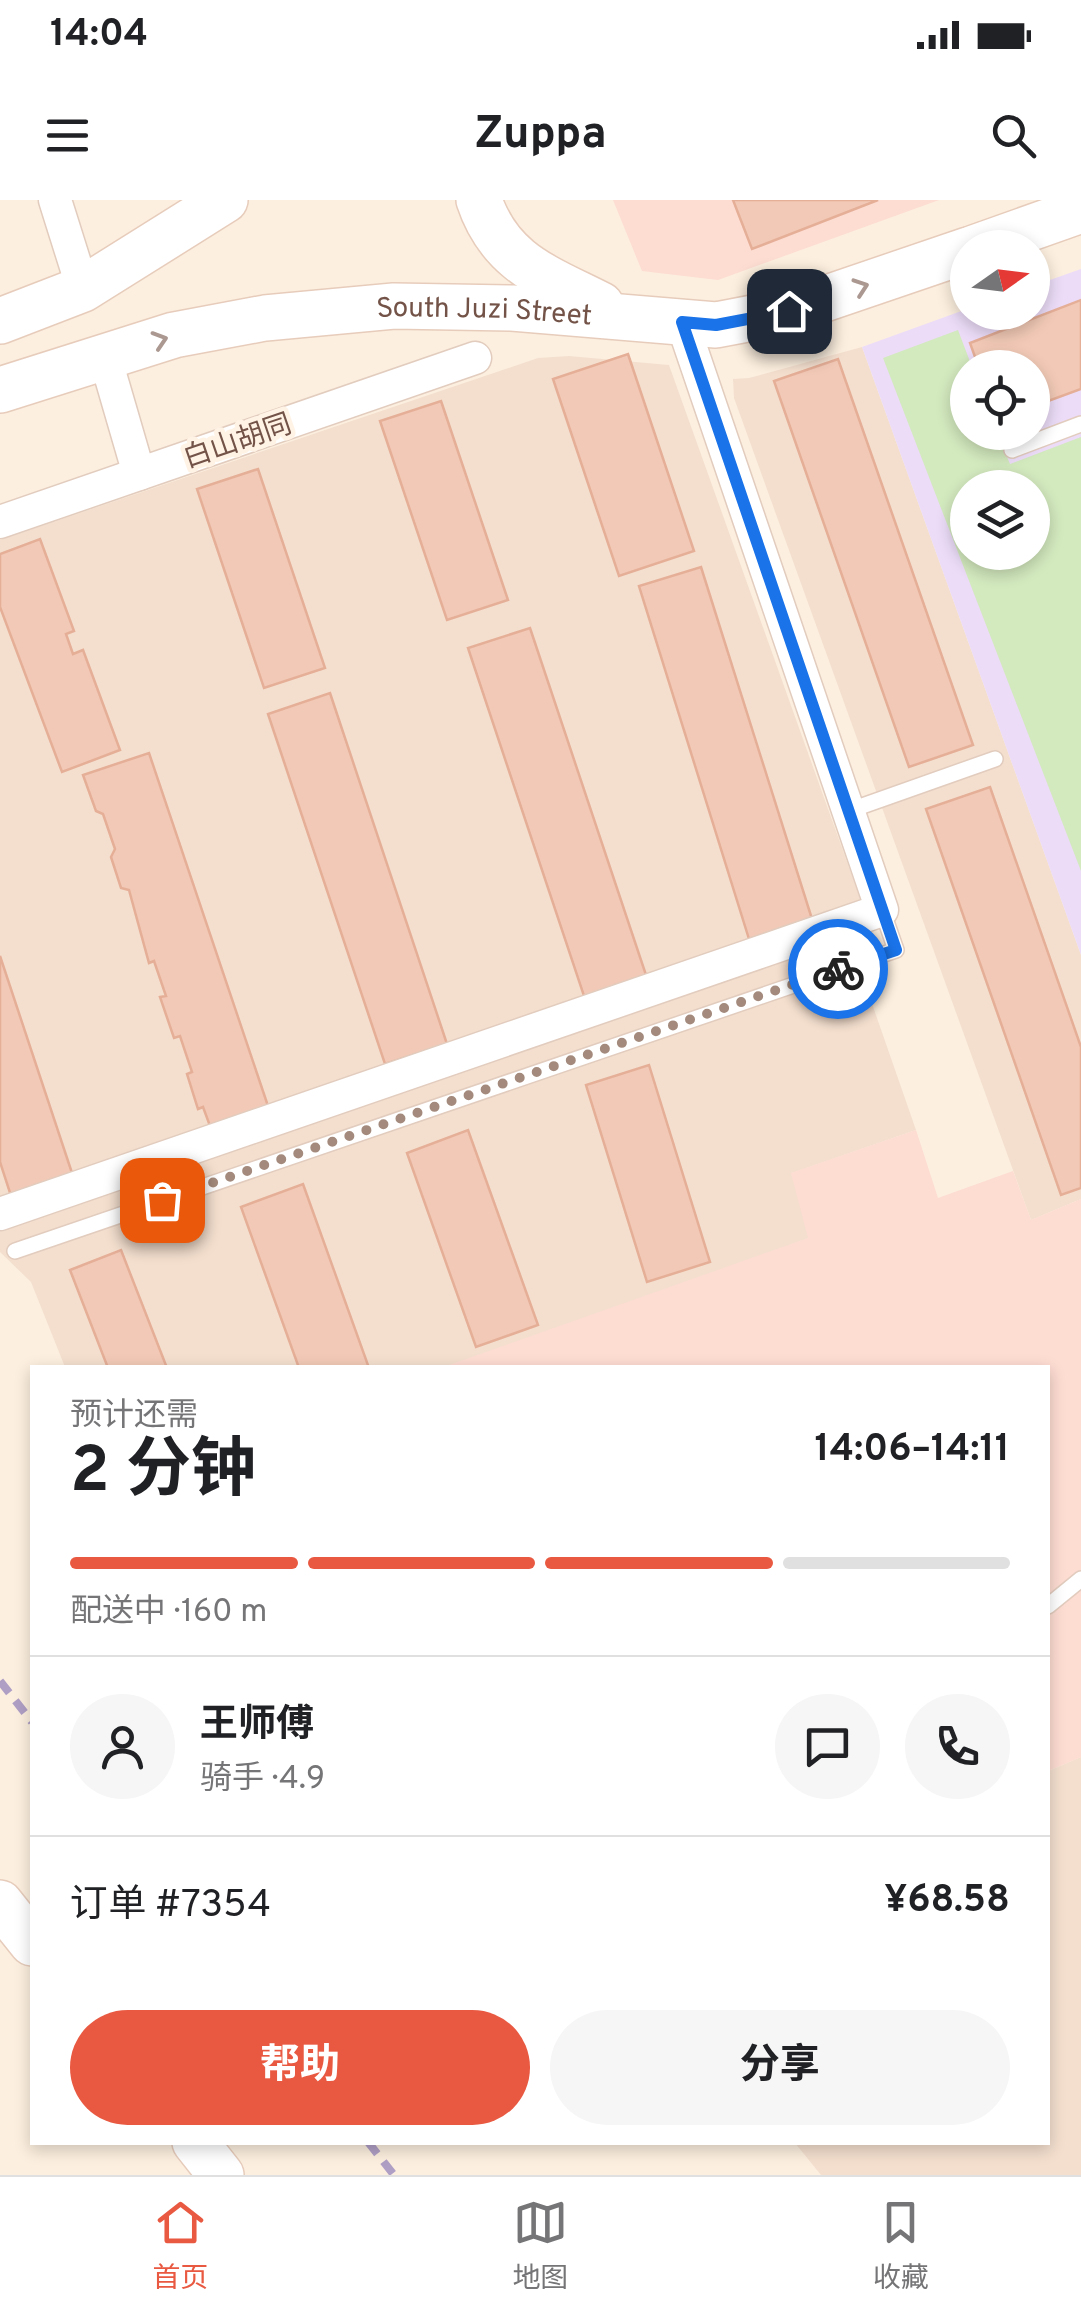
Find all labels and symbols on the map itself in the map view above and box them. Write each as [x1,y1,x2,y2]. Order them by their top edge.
north arrow [950,230,1050,330]
pin [747,269,832,354]
one-way arrow [851,278,868,299]
street label: South Juzi Street [375,291,593,336]
one-way arrow [150,331,167,351]
street label: 白山胡同 [179,408,297,478]
courier [788,919,888,1019]
pin [120,1158,205,1243]

